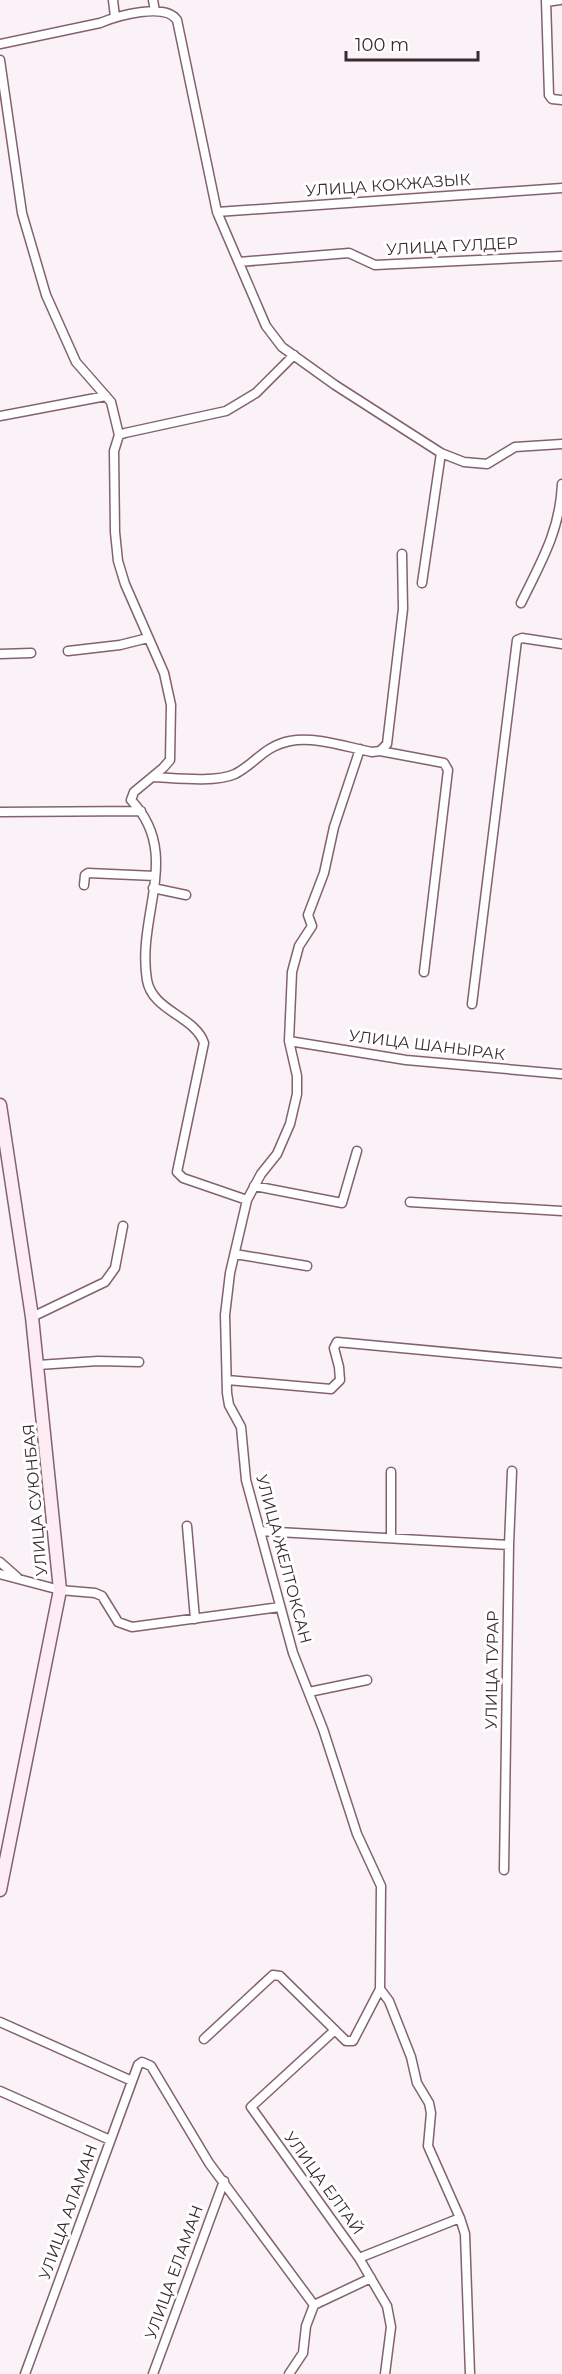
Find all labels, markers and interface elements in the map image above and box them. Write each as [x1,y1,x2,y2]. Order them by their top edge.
scale bar [346,24,478,62]
text: 100 m [355,34,409,56]
street label: УЛИЦА КОКЖАЗЫК [305,170,471,200]
street label: УЛИЦА ГУЛДЕР [386,233,518,259]
street label: УЛИЦА ШАНЫРАК [348,1026,506,1064]
street label: УЛИЦА СУЮНБАЯ [19,1423,51,1577]
street label: УЛИЦА ЖЕЛТОКСАН [252,1472,316,1646]
street label: УЛИЦА ТУРАР [481,1610,503,1730]
street label: УЛИЦА ЕЛТАЙ [280,2128,368,2238]
street label: УЛИЦА АЛАМАН [35,2142,101,2282]
street label: УЛИЦА ЕЛАМАН [141,2202,207,2342]

